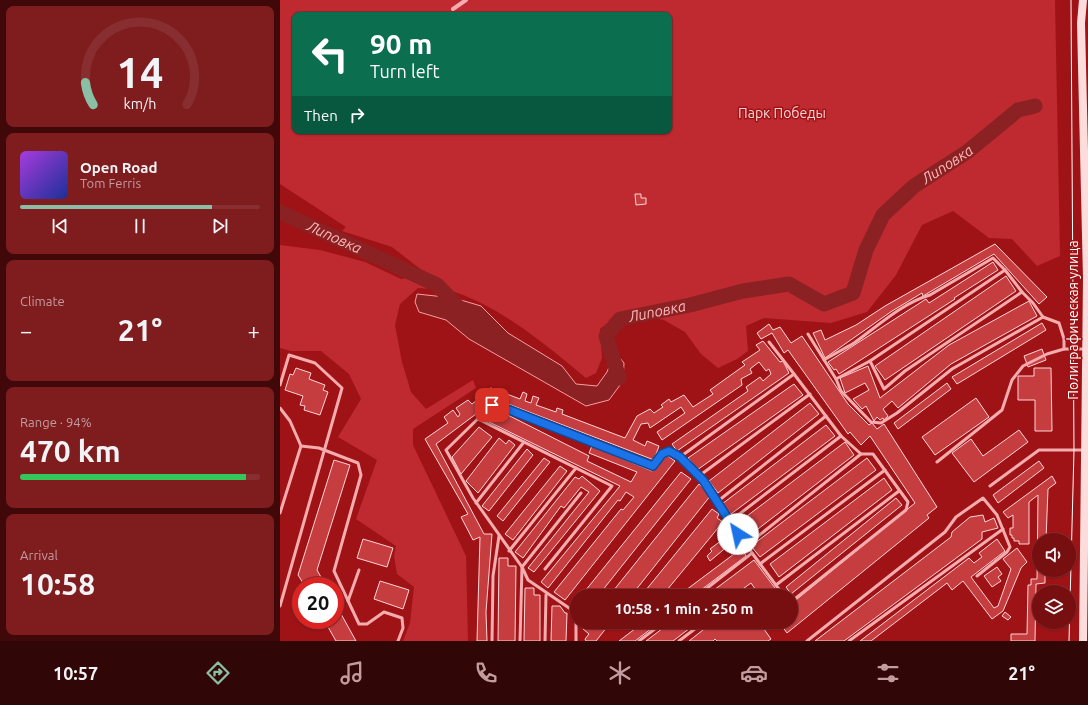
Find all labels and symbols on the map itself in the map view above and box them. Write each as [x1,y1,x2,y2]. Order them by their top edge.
park label: Парк Победы [738,105,826,121]
water label: Липовка [917,141,976,187]
water label: Липовка [304,217,364,257]
street label: Полиграфическая улица [1065,240,1081,400]
water label: Липовка [626,297,687,325]
pin [475,388,509,422]
position arrow [717,513,759,555]
speed limit sign: 20 [292,577,344,629]

